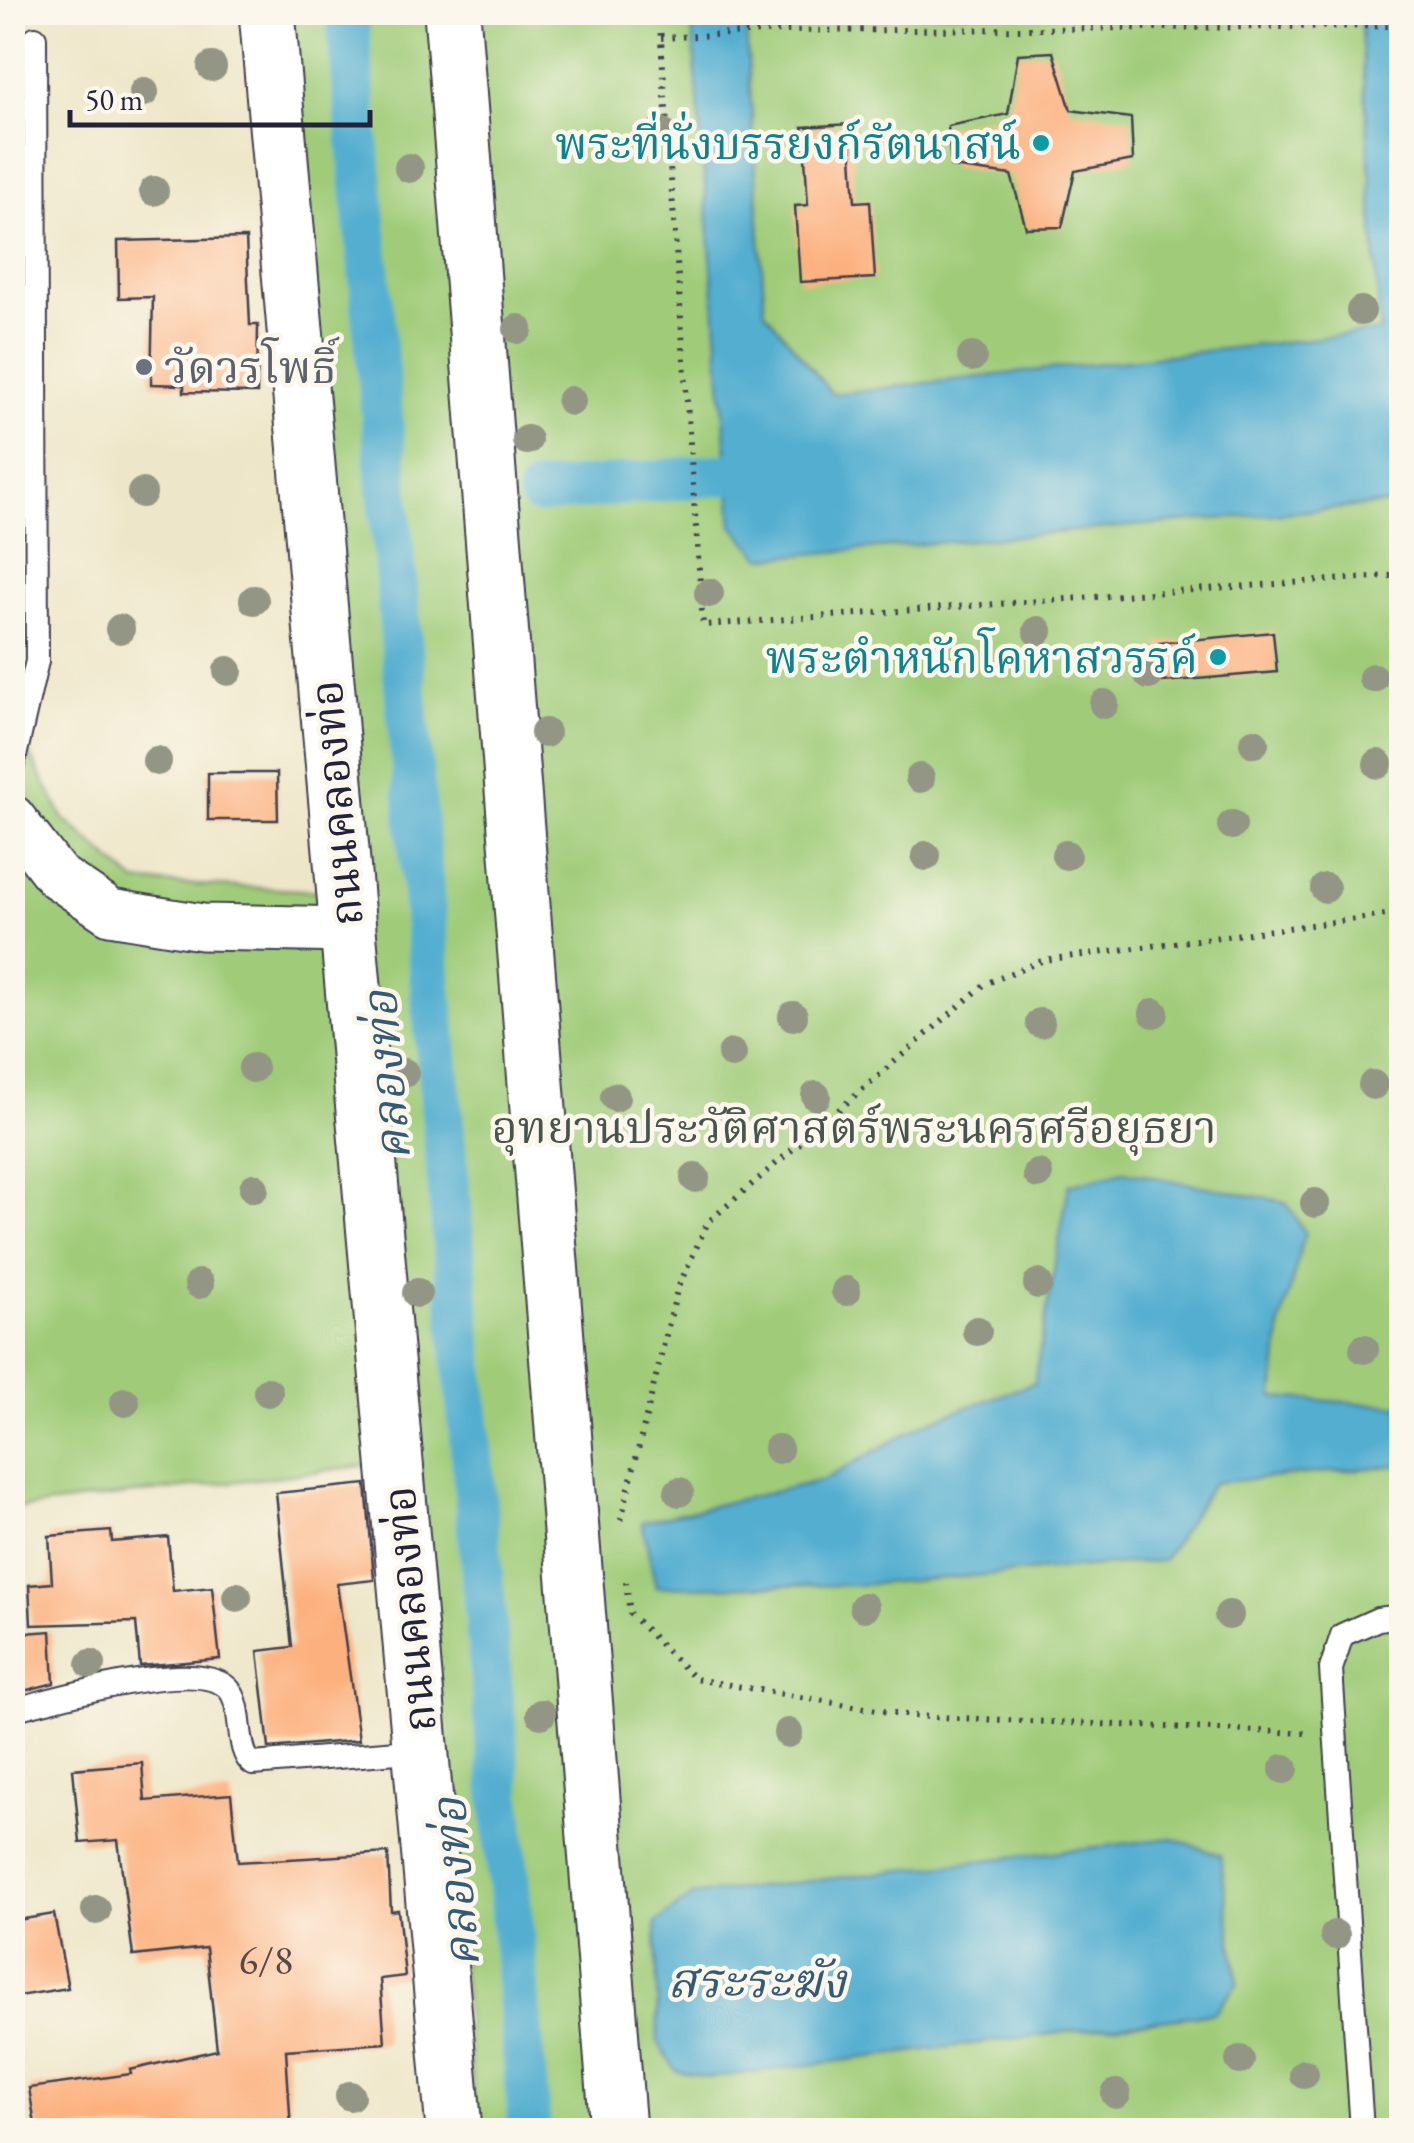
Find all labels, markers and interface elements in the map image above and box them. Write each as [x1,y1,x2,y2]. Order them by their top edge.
scale bar [70,65,370,127]
text: 50 m [85,80,143,119]
place label: พระที่นั่งบรรยงก์รัตนาสน์ [555,111,1021,172]
marker: พระที่นั่งบรรยงก์รัตนาสน์ [1030,132,1052,154]
place label: วัดวรโพธิ์ [164,336,340,396]
marker: วัดวรโพธิ์ [133,356,155,378]
place label: พระตำหนักโคหาสวรรค์ [765,627,1198,686]
marker: พระตำหนักโคหาสวรรค์ [1207,646,1229,668]
street label: ถนนคลองท่อ [296,678,376,928]
water label: คลองท่อ [348,986,424,1164]
park label: อุทยานประวัติศาสตร์พระนครศรีอยุธยา [491,1098,1217,1156]
street label: ถนนคลองท่อ [369,1484,449,1734]
water label: คลองท่อ [417,1793,493,1971]
house number: 6/8 [239,1934,293,1986]
water label: สระระฆัง [668,1949,848,2011]

